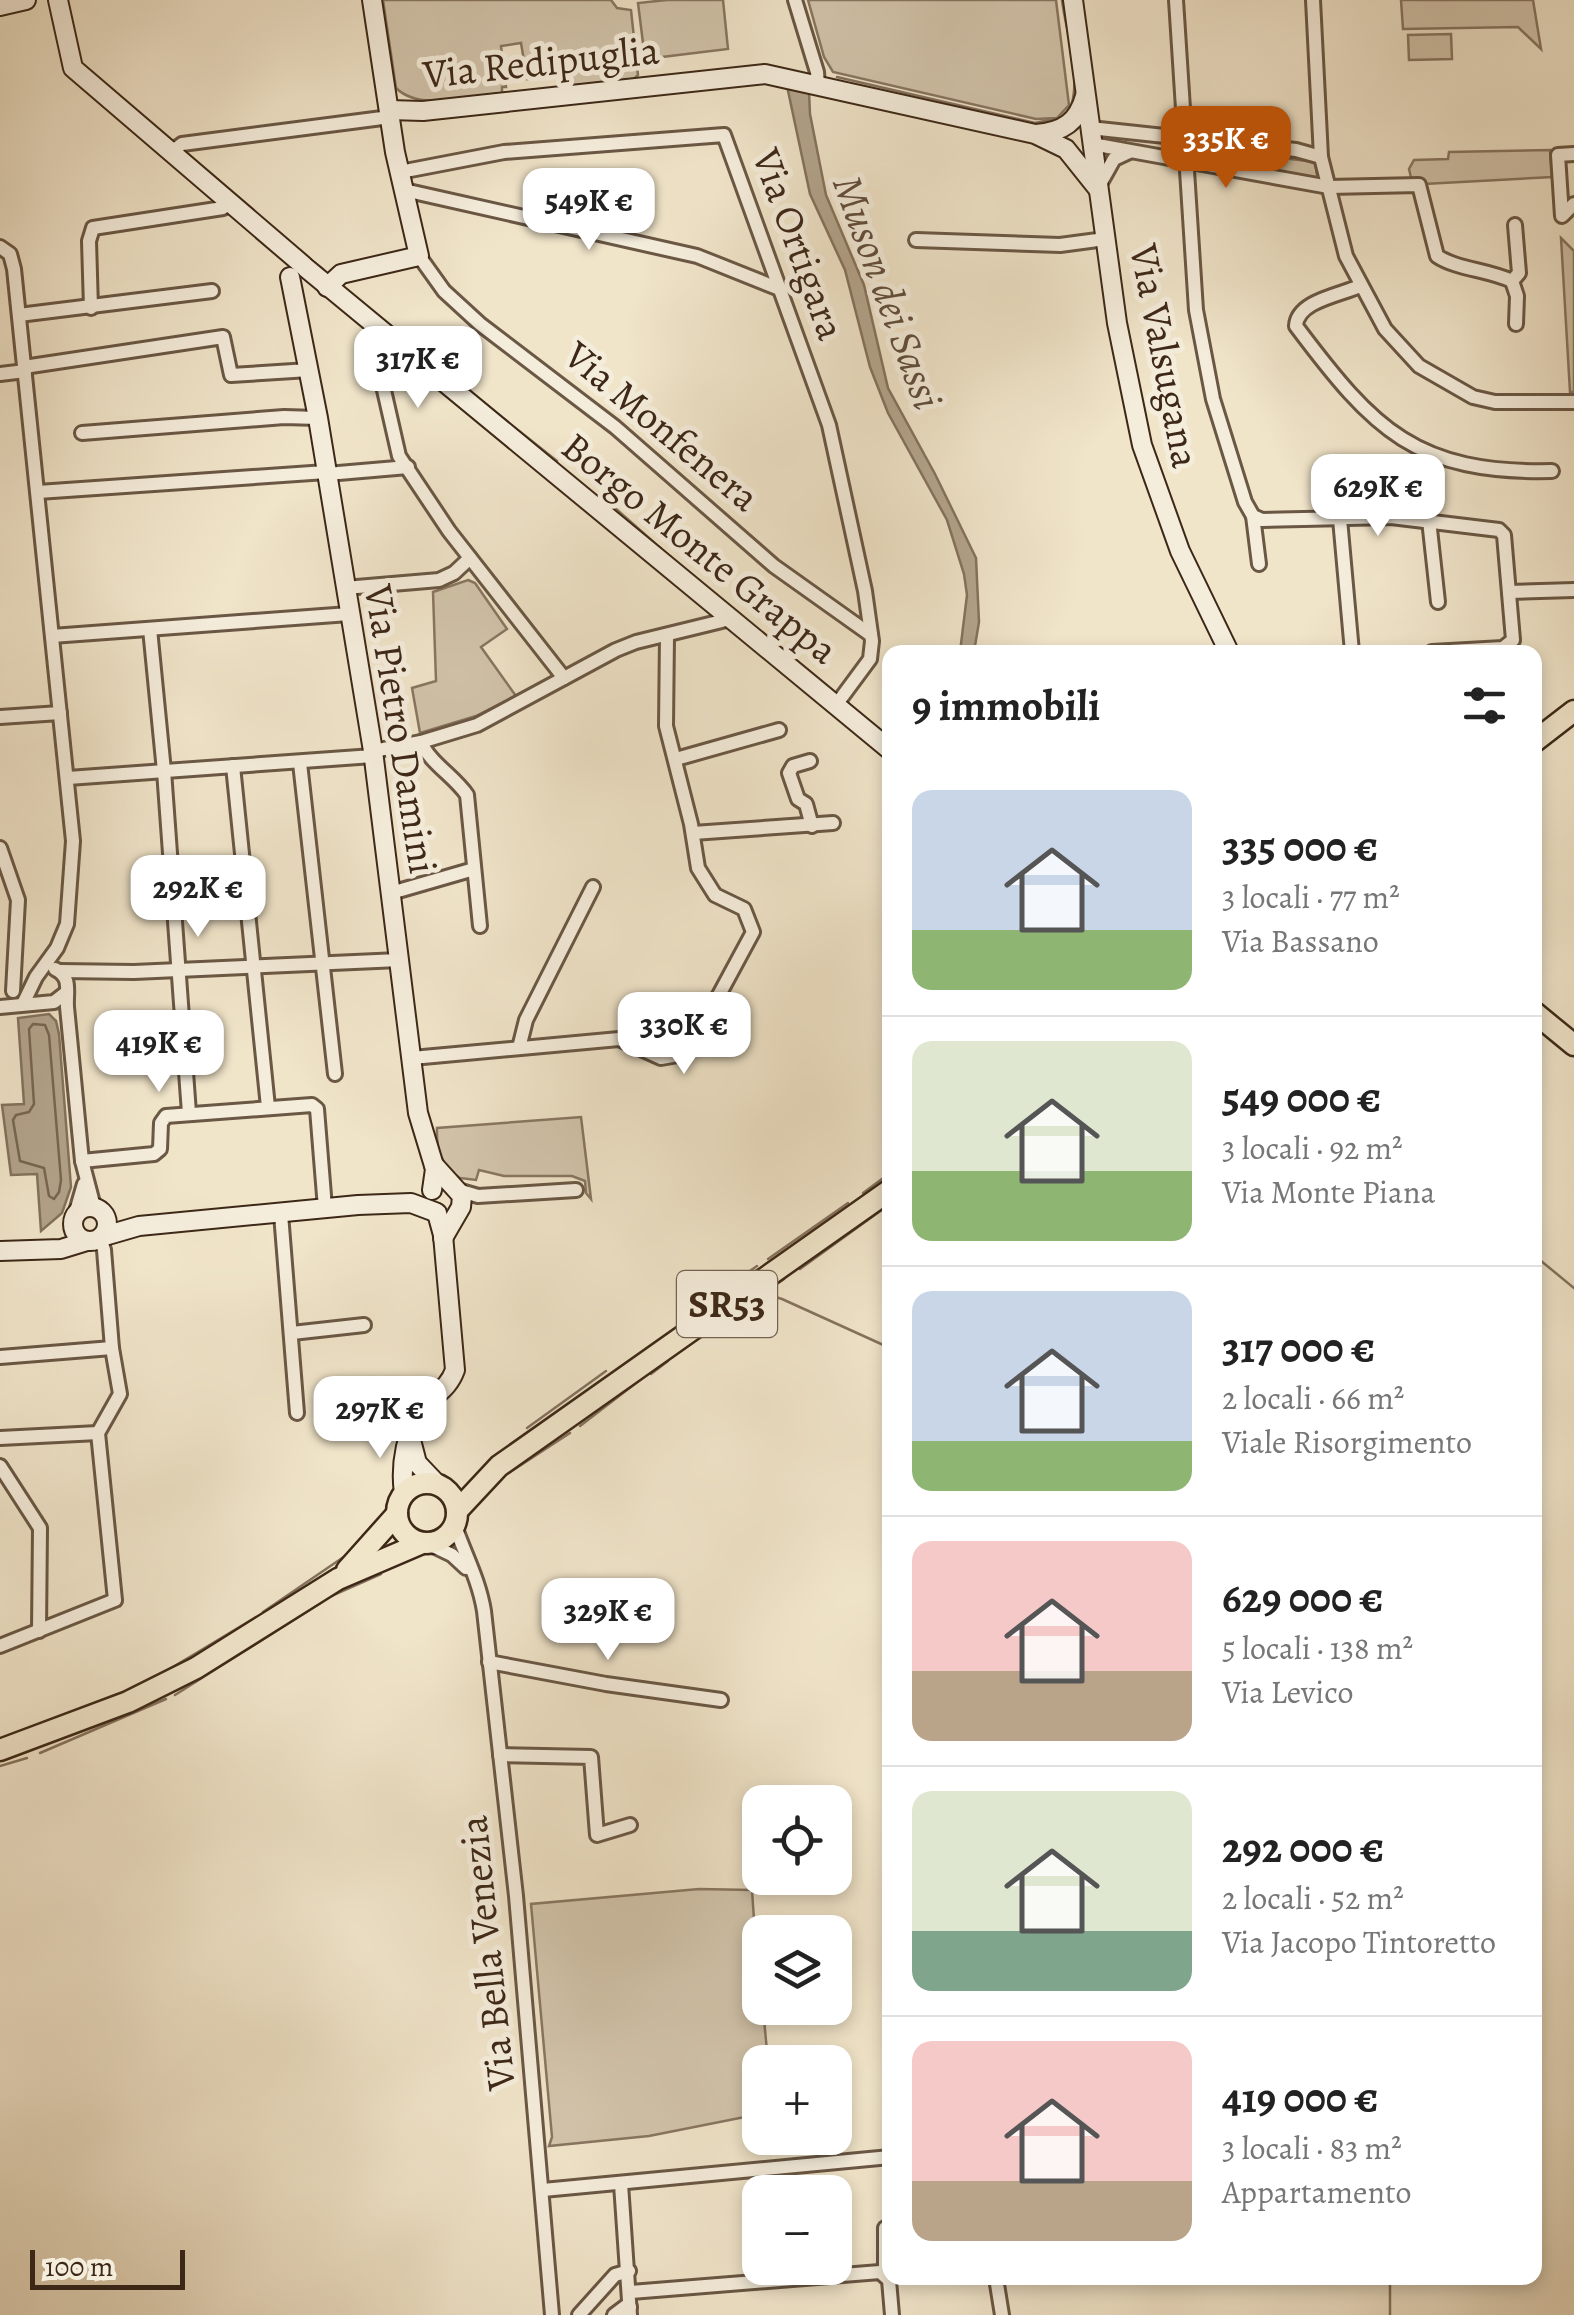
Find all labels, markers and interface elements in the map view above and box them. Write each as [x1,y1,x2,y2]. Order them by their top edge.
street label: Via Redipuglia [419,22,662,102]
pin: 335K € [1145,106,1307,191]
text: 335K € [1183,116,1269,160]
street label: Via Ortigara [739,140,859,348]
water label: Muson dei Sassi [819,167,957,417]
pin: 549K € [508,168,670,253]
text: 549K € [545,178,633,222]
street label: Via Valsugana [1116,239,1214,473]
pin: 317K € [337,326,499,411]
street label: Via Monfenera [552,327,772,524]
text: 317K € [376,336,460,380]
street label: Borgo Monte Grappa [550,419,850,677]
pin: 629K € [1297,454,1459,539]
text: 629K € [1333,464,1423,508]
street label: Via Pietro Damini [351,580,451,877]
text: 9 immobili [912,677,1100,734]
icon: filters [1457,678,1512,733]
text: 335 000 € [1222,818,1378,875]
icon: home [992,830,1112,950]
pin: 292K € [117,855,279,940]
text: 292K € [153,865,243,909]
text: 3 locali · 77 m² [1222,875,1400,919]
text: Via Bassano [1222,919,1379,963]
pin: 330K € [603,992,765,1077]
text: 330K € [640,1002,728,1046]
pin: 419K € [78,1010,240,1095]
text: 419K € [116,1020,202,1064]
text: 549 000 € [1222,1069,1381,1126]
icon: home [992,1081,1112,1201]
text: 3 locali · 92 m² [1222,1126,1403,1170]
text: Via Monte Piana [1222,1170,1435,1214]
road number: SR53 [677,1271,777,1337]
text: 317 000 € [1222,1319,1375,1376]
icon: home [992,1331,1112,1451]
pin: 297K € [299,1376,461,1461]
text: 2 locali · 66 m² [1222,1376,1404,1420]
text: 297K € [336,1386,424,1430]
text: Viale Risorgimento [1222,1420,1472,1464]
text: 629 000 € [1222,1569,1383,1626]
pin: 329K € [527,1578,689,1663]
icon: home [992,1581,1112,1701]
text: 329K € [564,1588,653,1632]
text: 5 locali · 138 m² [1222,1626,1413,1670]
text: Via Levico [1222,1670,1353,1714]
map controls [742,1785,852,2285]
button: locate [742,1785,852,1895]
street label: Via Bella Venezia [445,1813,529,2094]
text: 292 000 € [1222,1819,1384,1876]
icon: home [992,1831,1112,1951]
text: 2 locali · 52 m² [1222,1876,1404,1920]
button: layers [742,1915,852,2025]
text: Via Jacopo Tintoretto [1222,1920,1496,1964]
button: + [742,2045,852,2155]
text: 419 000 € [1222,2069,1378,2126]
icon: home [992,2081,1112,2201]
text: 3 locali · 83 m² [1222,2126,1402,2170]
text: Appartamento [1222,2170,1411,2214]
button: − [742,2175,852,2285]
scale bar [30,2245,185,2290]
text: 100 m [45,2248,113,2286]

